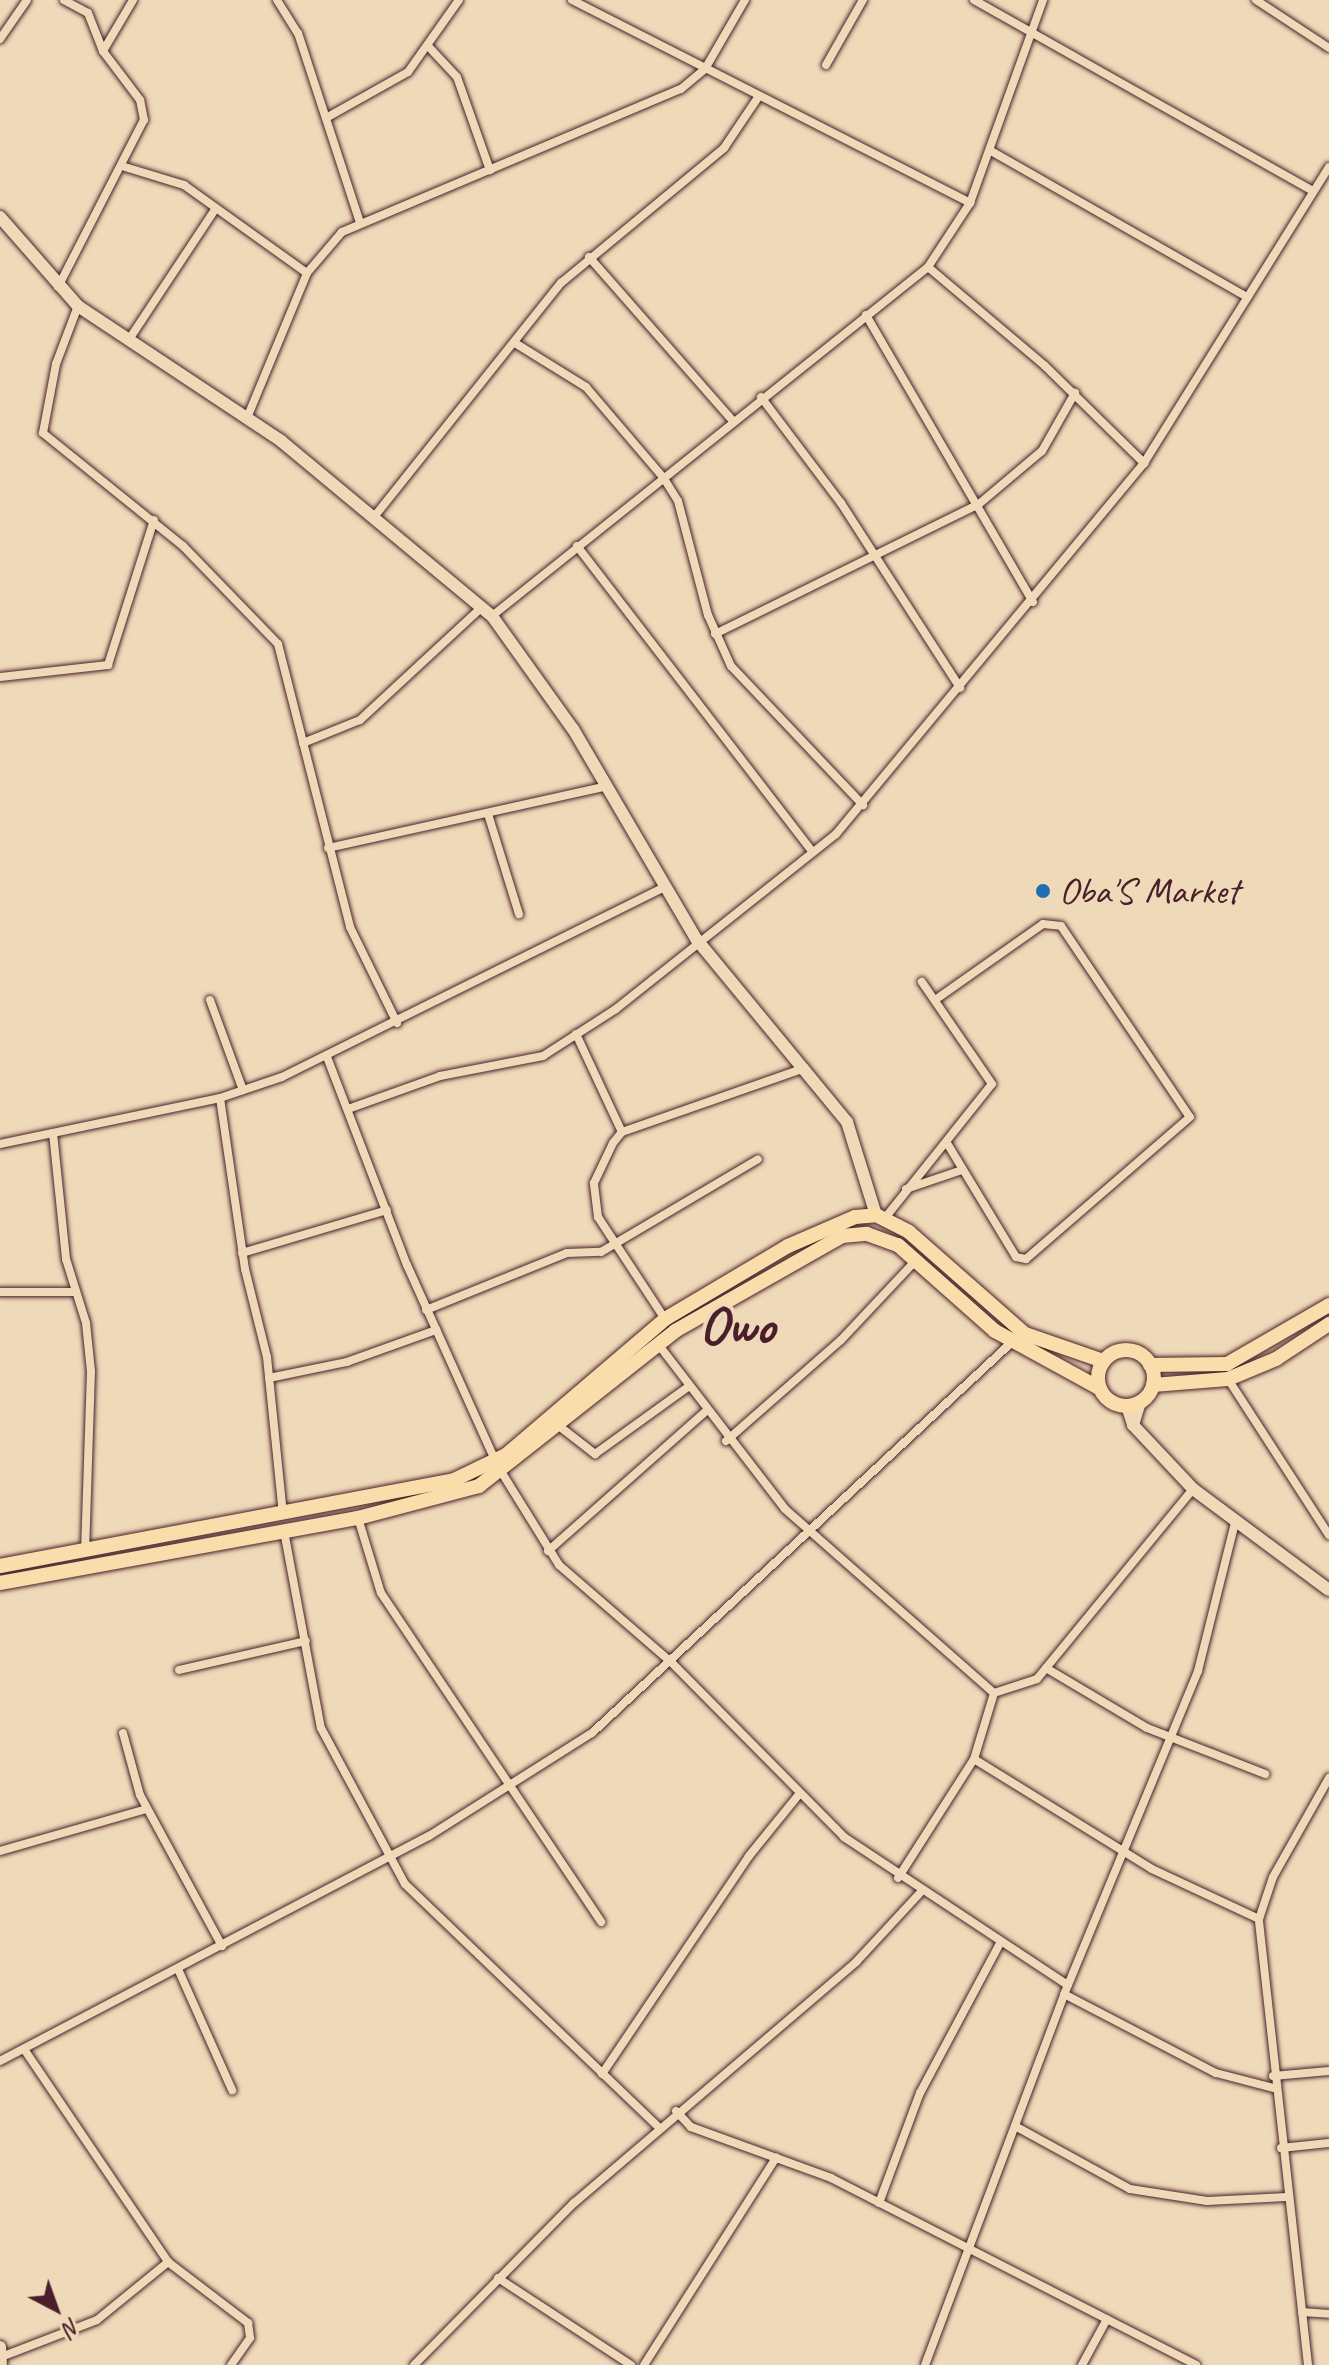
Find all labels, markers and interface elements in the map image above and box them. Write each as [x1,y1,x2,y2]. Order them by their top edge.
place label: Oba'S Market [1059,868,1239,914]
marker: Oba'S Market [1034,882,1052,900]
district label: Owo [699,1293,775,1357]
north arrow [16,2269,96,2349]
text: N [57,2312,86,2342]

